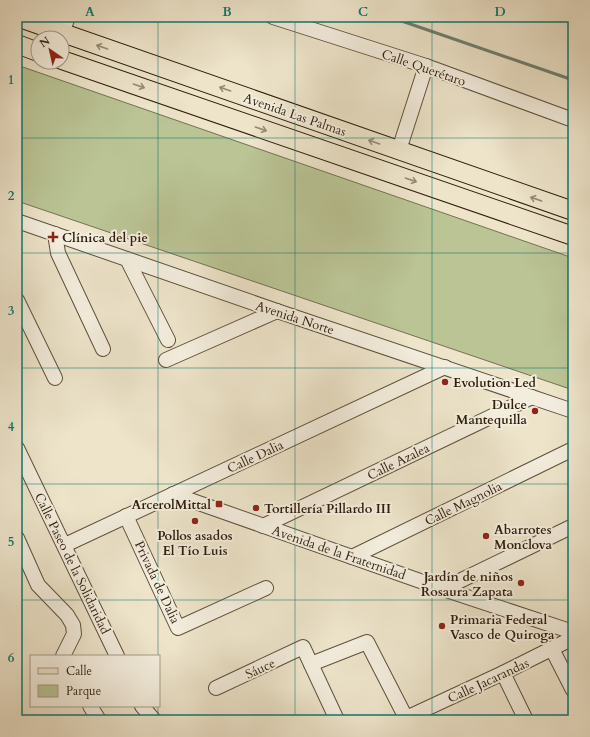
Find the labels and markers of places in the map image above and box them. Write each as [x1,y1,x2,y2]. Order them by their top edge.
place label: Clínica del pie [62,229,148,247]
marker: Clínica del pie [47,231,59,243]
place label: Evolution Led [453,374,536,392]
marker: Evolution Led [440,377,450,387]
place label: Dulce Mantequilla [456,396,528,429]
marker: Dulce Mantequilla [530,406,540,416]
place label: ArcerolMittal [131,496,211,514]
marker: ArcerolMittal [214,499,224,509]
place label: Tortillería Pillardo III [264,500,391,518]
marker: Tortillería Pillardo III [251,503,261,513]
marker: Pollos asados El Tío Luis [190,516,200,526]
place label: Abarrotes Monclova [494,521,552,554]
place label: Pollos asados El Tío Luis [157,527,233,560]
marker: Abarrotes Monclova [481,531,491,541]
place label: Jardín de niños Rosaura Zapata [421,568,514,601]
marker: Jardín de niños Rosaura Zapata [516,578,526,588]
place label: Primaria Federal Vasco de Quiroga [450,611,555,644]
marker: Primaria Federal Vasco de Quiroga [437,621,447,631]

